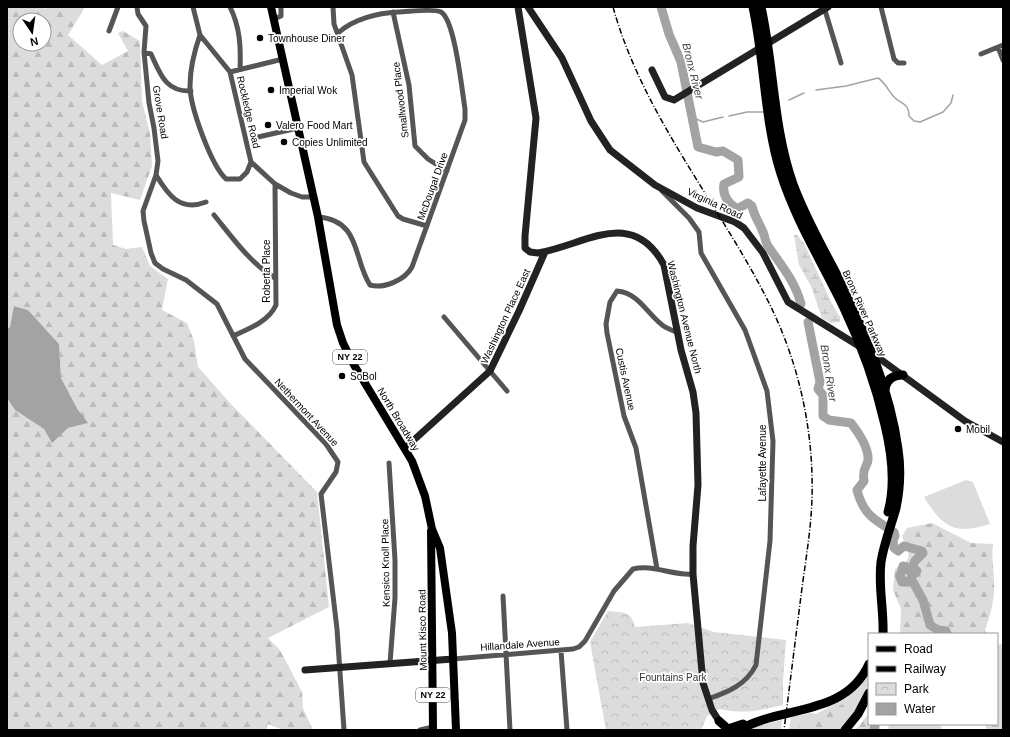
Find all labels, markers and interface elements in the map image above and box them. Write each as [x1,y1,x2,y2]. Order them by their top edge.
north arrow [12,12,52,52]
marker: Townhouse Diner [255,33,265,43]
place label: Townhouse Diner [268,33,346,44]
text: N [29,35,39,48]
water label: Bronx River [680,42,706,102]
street label: Smallwood Place [390,61,411,139]
street label: Rockledge Road [235,75,262,149]
street label: Grove Road [151,85,170,140]
marker: Imperial Wok [266,85,276,95]
place label: Imperial Wok [279,85,338,96]
marker: Valero Food Mart [263,120,273,130]
place label: Valero Food Mart [276,120,353,131]
marker: Copies Unlimited [279,137,289,147]
place label: Copies Unlimited [292,137,368,148]
street label: McDougal Drive [415,150,450,221]
street label: Virginia Road [685,186,744,221]
street label: Roberta Place [261,239,272,303]
street label: Washington Avenue North [665,260,704,375]
street label: Washington Place East [479,267,532,365]
street label: Bronx River Parkway [841,268,889,358]
water label: Bronx River [819,344,840,404]
street label: Custis Avenue [614,347,638,412]
road number: NY 22 [333,350,367,364]
marker: SoBol [337,371,347,381]
place label: SoBol [350,371,377,382]
street label: Nethermont Avenue [273,376,341,449]
street label: North Broadway [375,386,422,453]
street label: Lafayette Avenue [757,424,768,502]
marker: Mobil [953,424,963,434]
place label: Mobil [966,424,990,435]
street label: Kensico Knoll Place [379,518,392,607]
street label: Mount Kisco Road [416,589,429,671]
legend [868,633,998,725]
street label: Hillandale Avenue [480,636,561,653]
text: Road [904,642,933,656]
text: Railway [904,662,946,676]
park label: Fountains Park [639,672,708,683]
text: Park [904,682,930,696]
road number: NY 22 [416,688,450,702]
text: Water [904,702,936,716]

